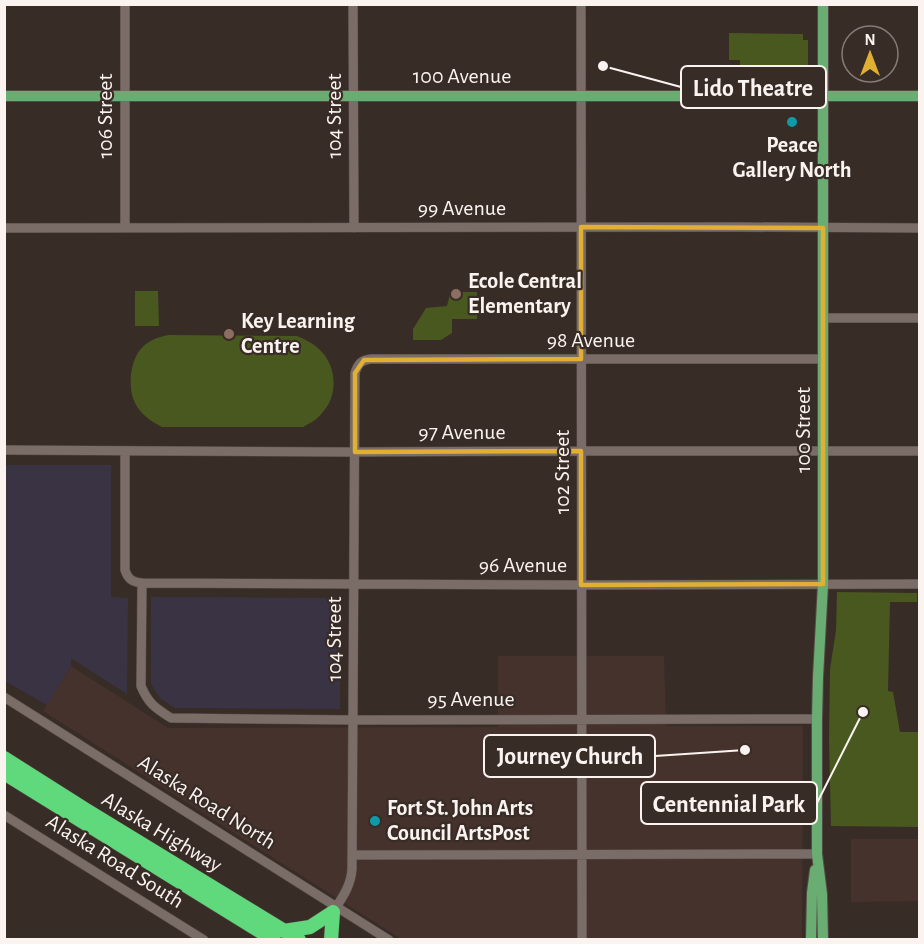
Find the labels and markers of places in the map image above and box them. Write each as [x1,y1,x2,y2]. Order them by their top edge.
callout: Lido Theatre [681,66,826,108]
marker: Peace Gallery North [785,115,799,129]
place label: Peace Gallery North [733,134,851,182]
place label: Ecole Central Elementary [468,270,582,318]
marker: Ecole Central Elementary [449,287,463,301]
place label: Key Learning Centre [241,310,356,357]
marker: Key Learning Centre [222,327,236,341]
callout: Journey Church [484,735,655,777]
callout: Centennial Park [641,782,817,824]
place label: Fort St. John Arts Council ArtsPost [387,797,533,844]
marker: Fort St. John Arts Council ArtsPost [368,814,382,828]

